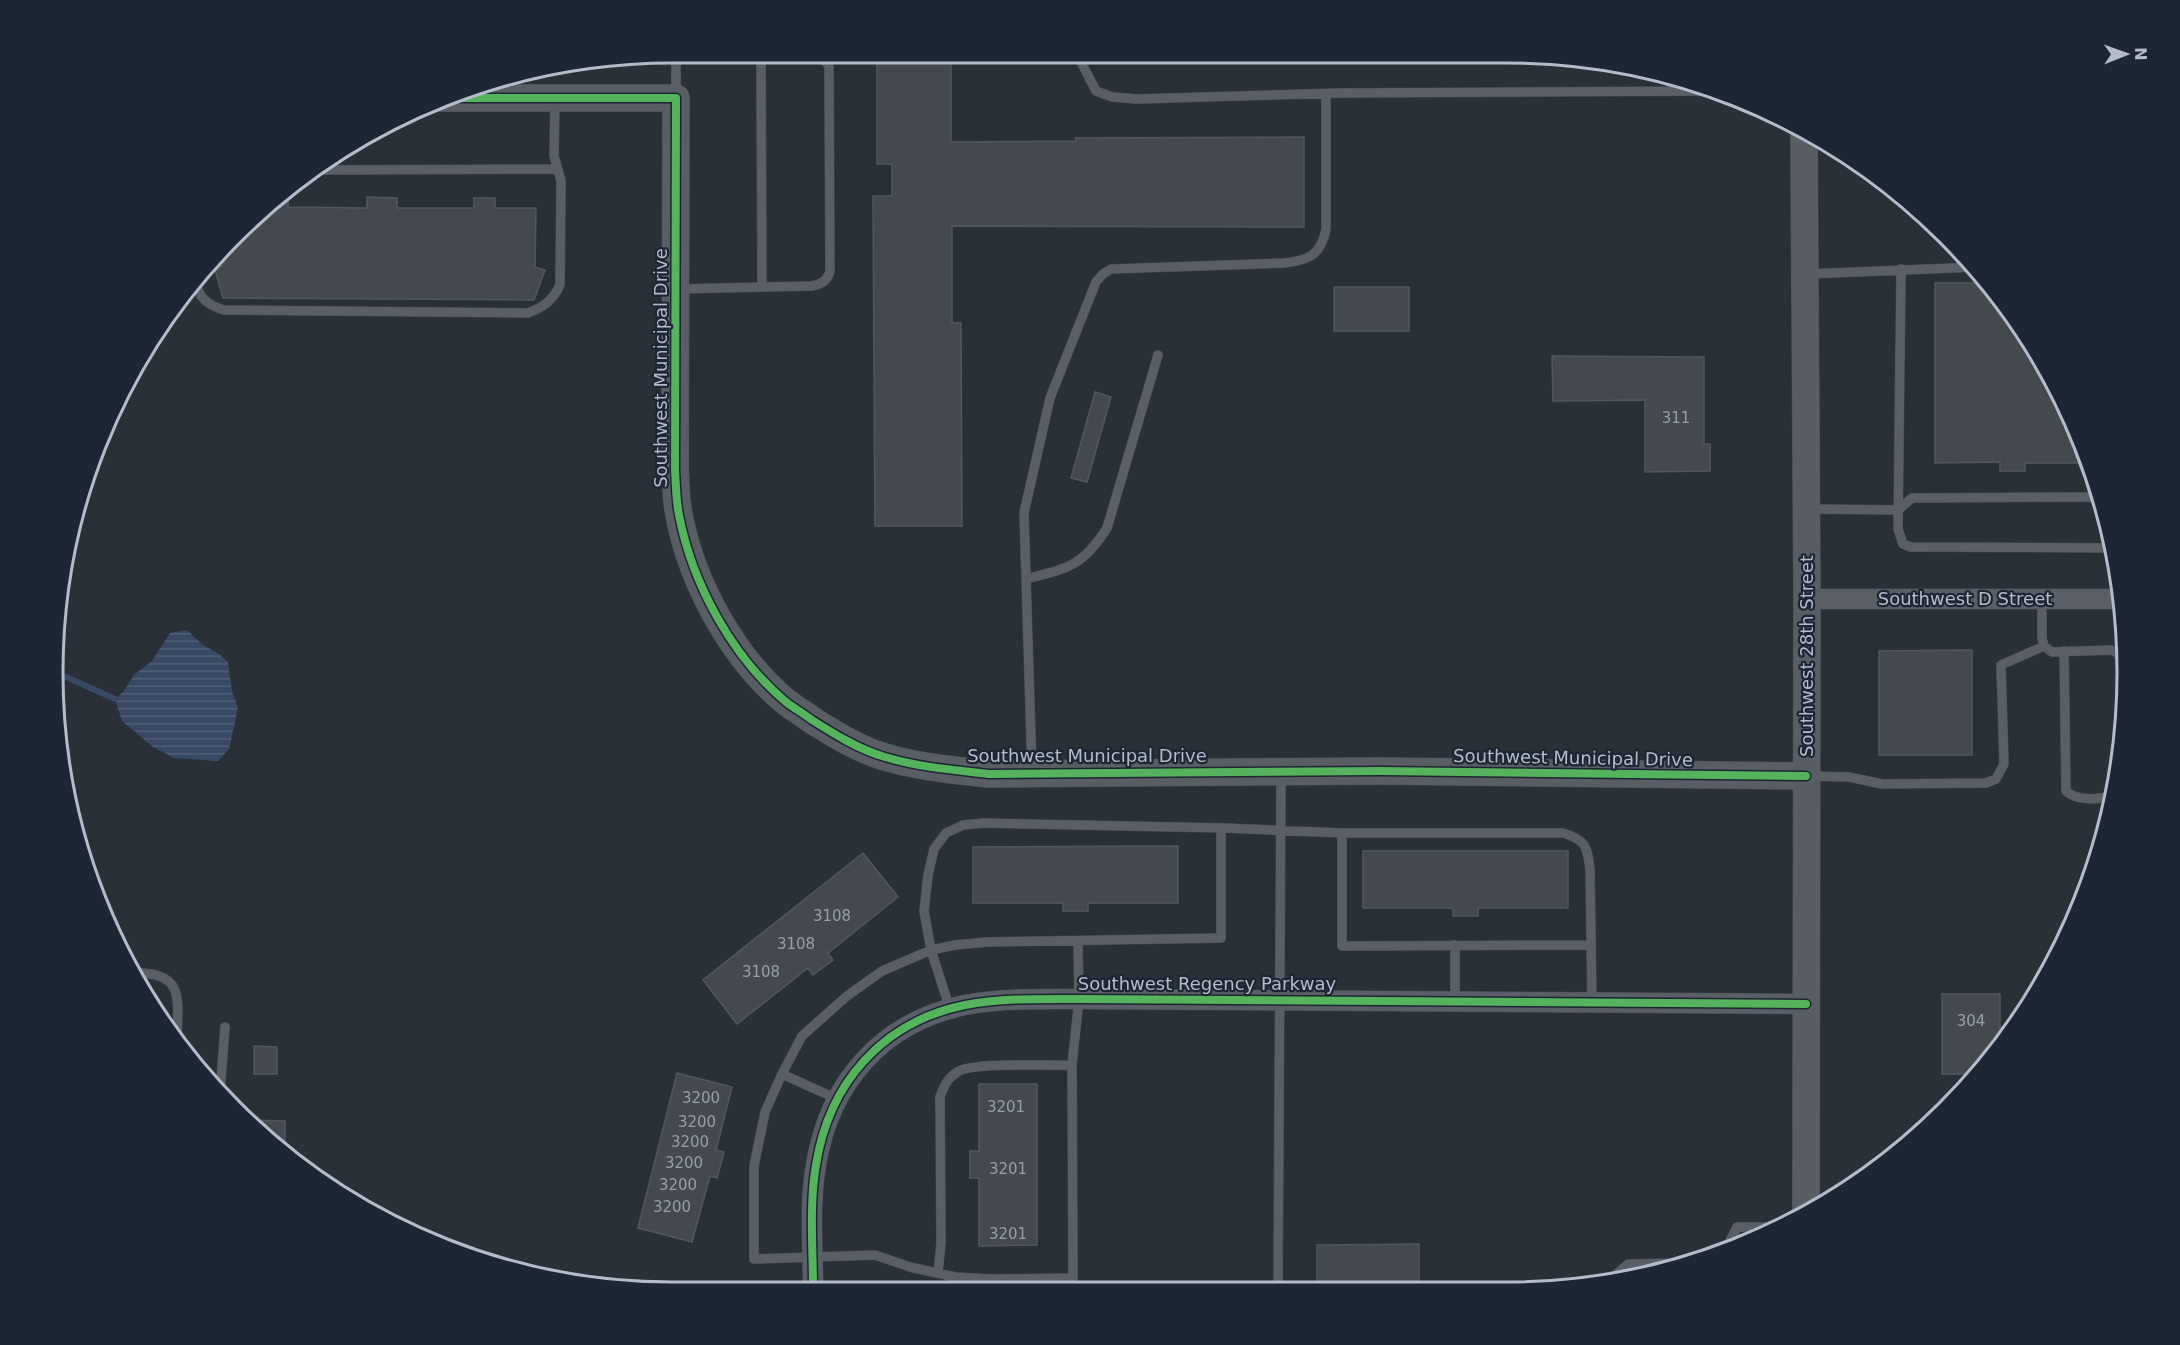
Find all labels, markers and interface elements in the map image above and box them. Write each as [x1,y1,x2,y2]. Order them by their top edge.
north arrow [2096,24,2156,84]
text: N [2131,47,2150,61]
street label: Southwest Municipal Drive [650,248,671,488]
house number: 311 [1662,409,1690,427]
street label: Southwest 28th Street [1796,555,1817,757]
street label: Southwest D Street [1878,588,2052,609]
street label: Southwest Municipal Drive [967,745,1207,766]
street label: Southwest Municipal Drive [1453,745,1693,770]
house number: 3108 [813,907,851,925]
house number: 3108 [777,935,815,953]
house number: 3108 [742,963,780,981]
street label: Southwest Regency Parkway [1078,973,1337,994]
house number: 304 [1957,1012,1985,1030]
house number: 3200 [682,1089,720,1107]
house number: 3201 [987,1098,1025,1116]
house number: 3200 [678,1113,716,1131]
house number: 3200 [671,1133,709,1151]
house number: 3200 [665,1154,703,1172]
house number: 3201 [989,1160,1027,1178]
house number: 3200 [659,1176,697,1194]
house number: 3200 [653,1198,691,1216]
house number: 3201 [989,1225,1027,1243]

